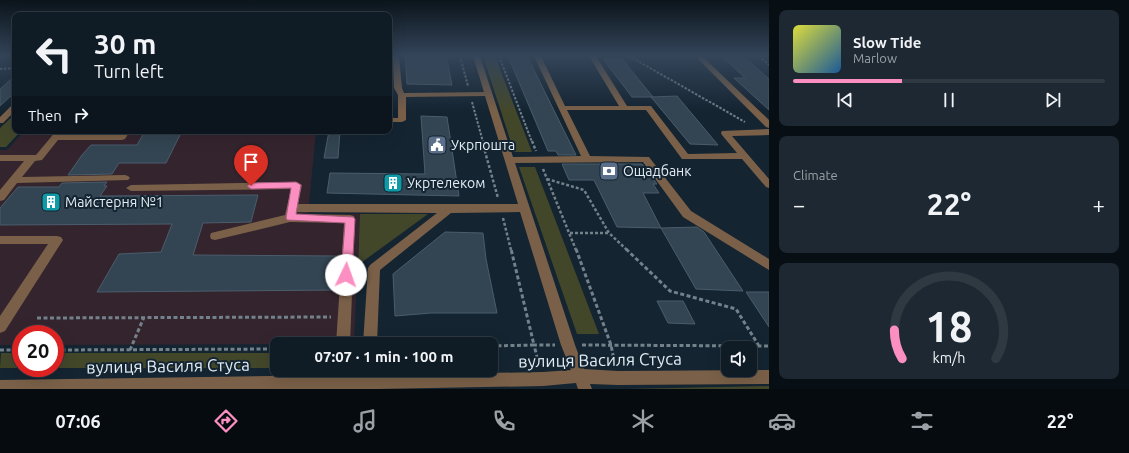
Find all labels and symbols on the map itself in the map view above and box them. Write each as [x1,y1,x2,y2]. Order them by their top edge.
public building icon: Укрпошта [426,134,448,156]
place label: Укрпошта [451,137,515,153]
pin [234,145,268,186]
bank icon: Ощадбанк [598,160,620,182]
place label: Ощадбанк [623,163,692,179]
building icon: Укртелеком [382,172,404,194]
place label: Укртелеком [407,175,485,191]
building icon: Майстерня №1 [40,191,62,213]
place label: Майстерня №1 [65,194,164,210]
position arrow [325,254,367,296]
speed limit sign: 20 [12,325,64,377]
street label: вулиця Василя Стуса [518,349,682,370]
street label: вулиця Василя Стуса [86,355,250,376]

